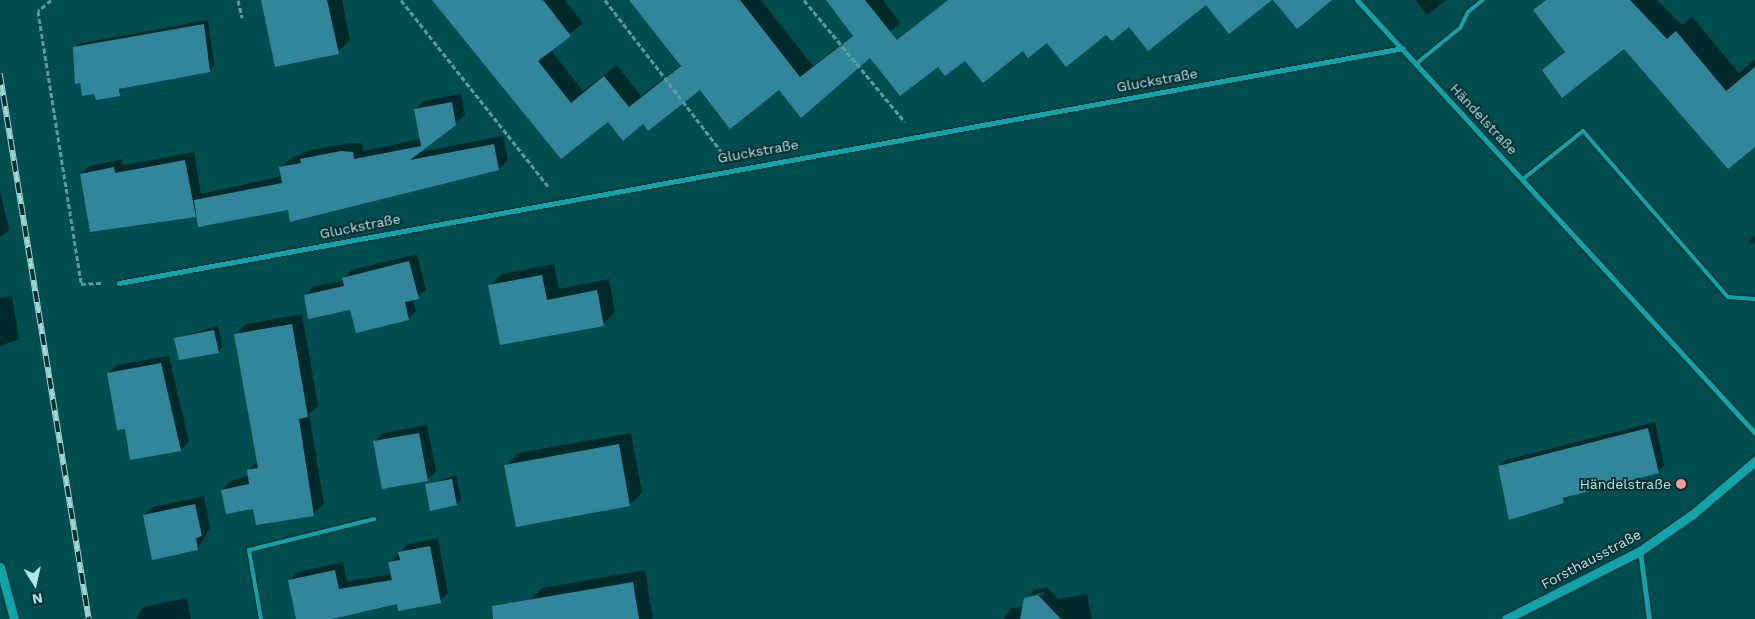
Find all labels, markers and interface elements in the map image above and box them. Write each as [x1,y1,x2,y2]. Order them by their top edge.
street label: Gluckstraße [1115,65,1199,95]
street label: Händelstraße [1447,80,1521,158]
street label: Gluckstraße [716,136,800,166]
street label: Gluckstraße [318,210,402,242]
place label: Händelstraße [1580,476,1671,492]
marker: Händelstraße [1675,478,1687,490]
street label: Forsthausstraße [1538,526,1644,592]
north arrow [10,559,60,609]
text: N [31,590,44,608]

